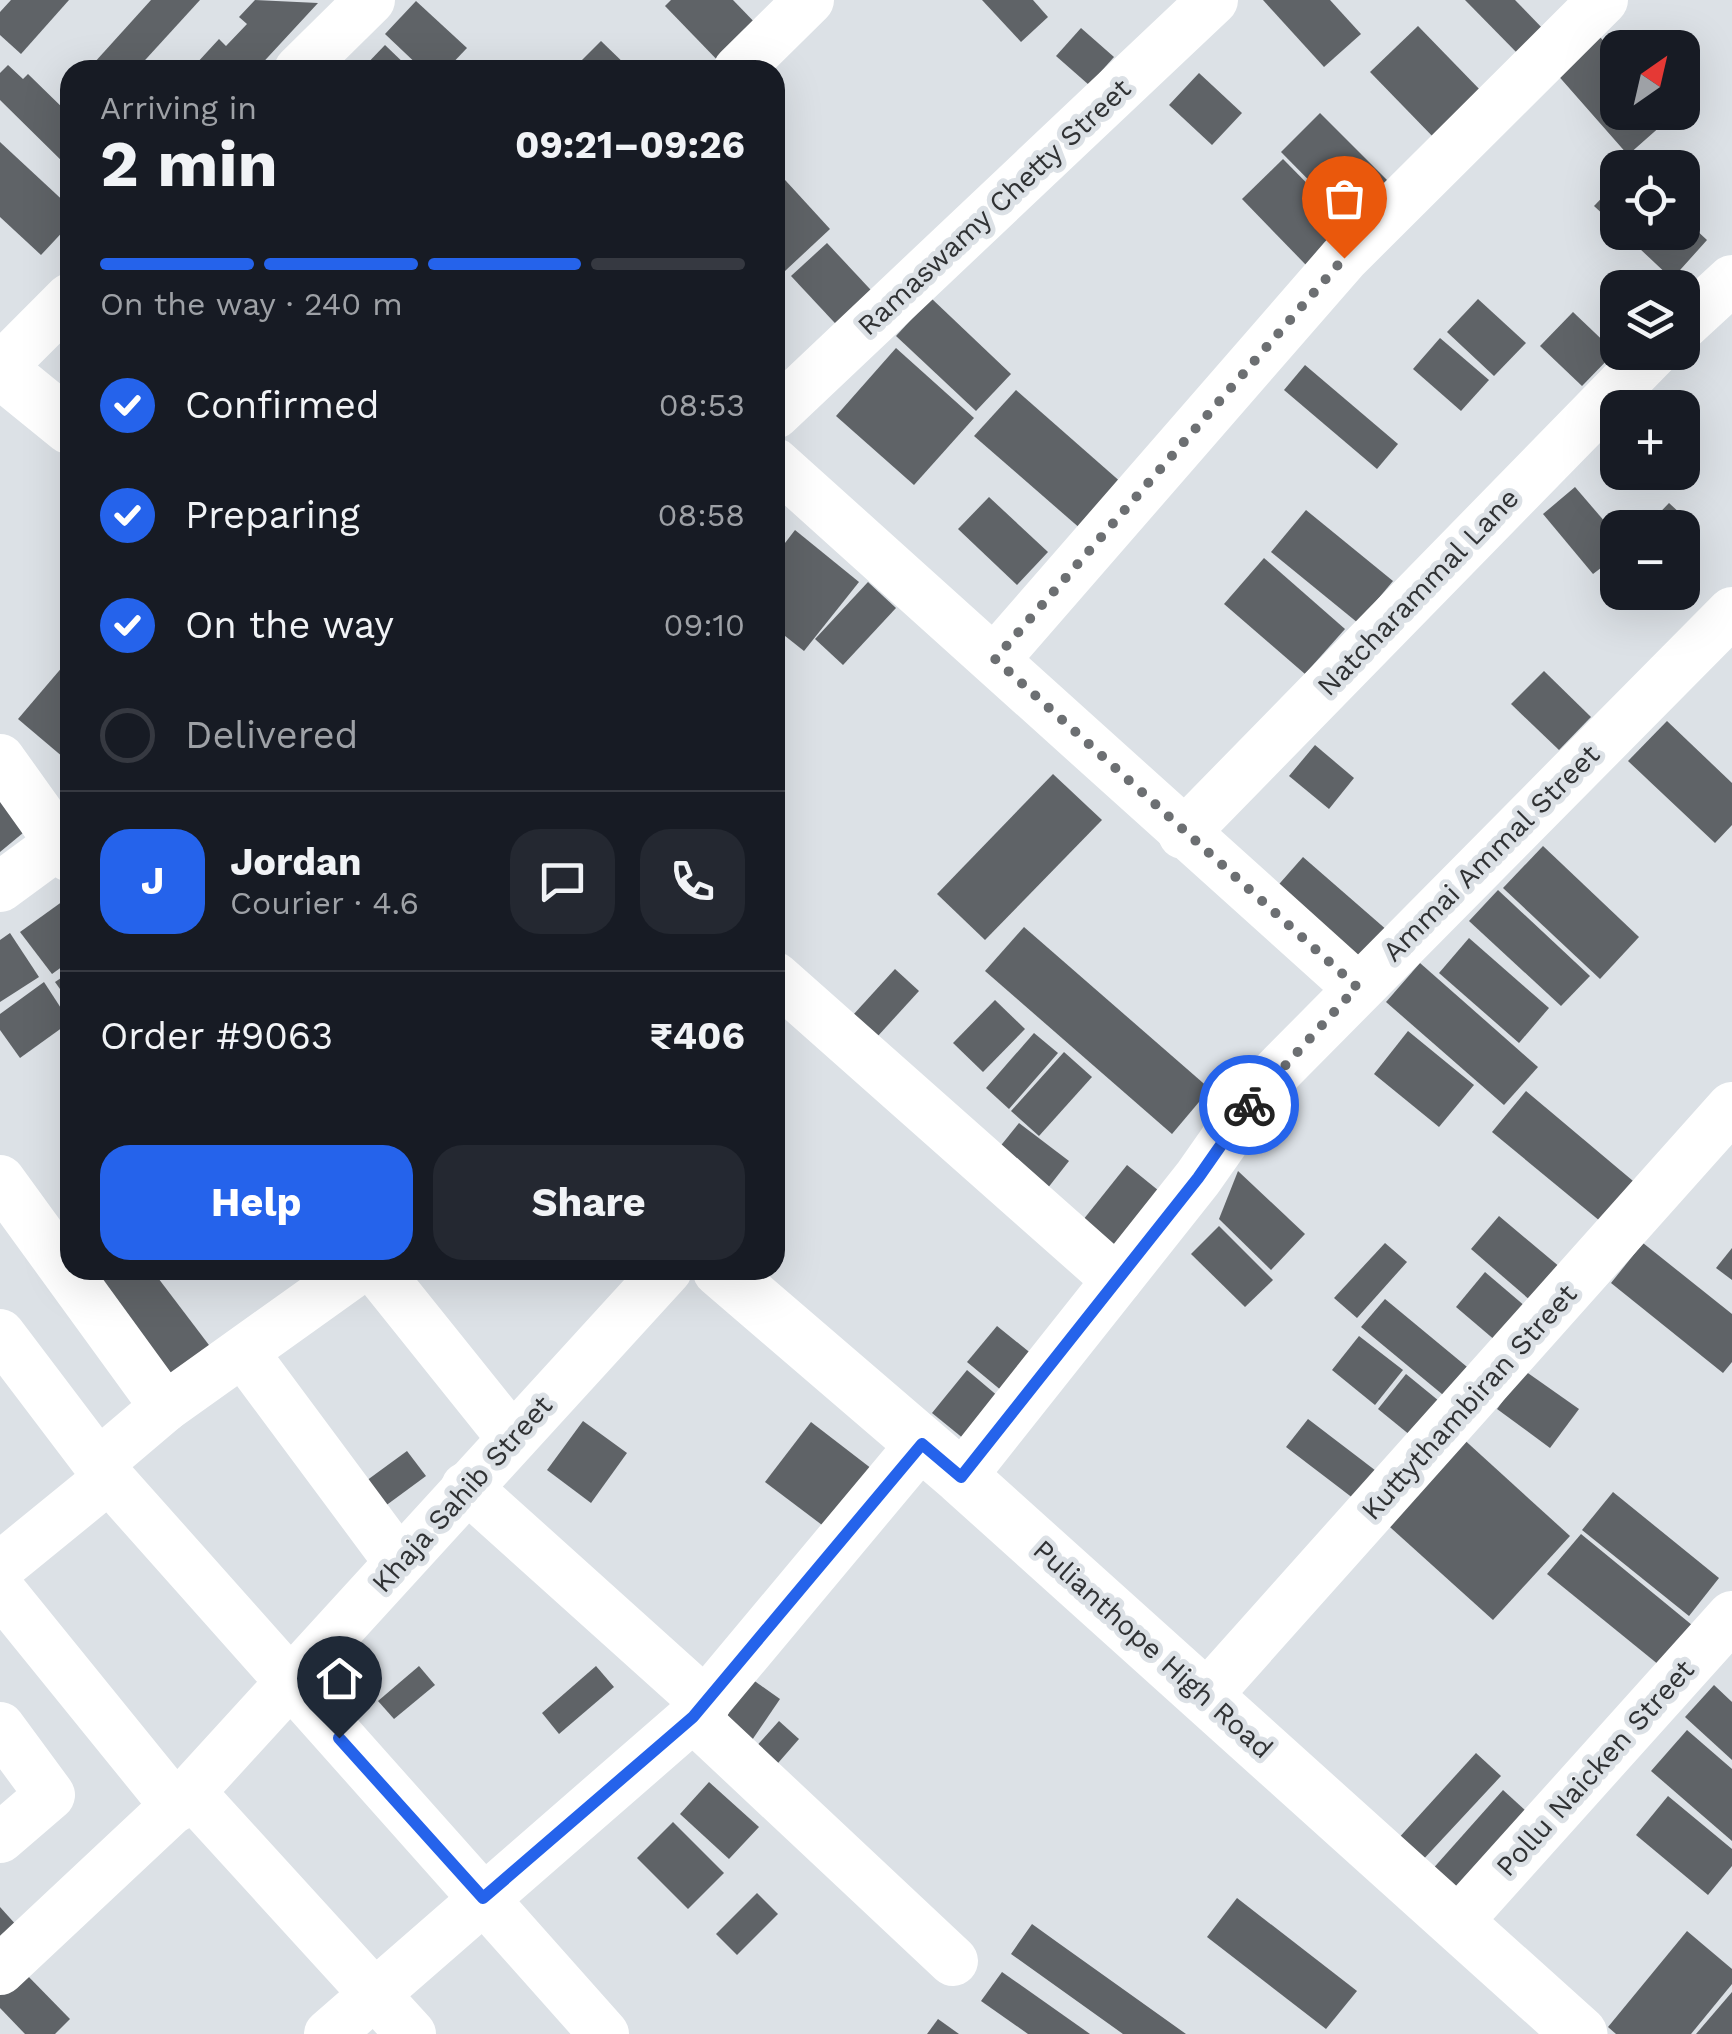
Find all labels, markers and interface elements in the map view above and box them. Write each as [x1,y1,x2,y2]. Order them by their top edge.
north arrow [1600,30,1700,130]
map controls [1600,30,1700,610]
street label: Ramaswamy Chetty Street [851,72,1137,342]
text: Arriving in [100,89,257,127]
text: 09:21–09:26 [515,123,745,167]
text: 2 min [100,126,278,202]
button: locate [1600,150,1700,250]
pin [1302,156,1387,259]
icon: bag [1317,171,1372,226]
button: layers [1600,270,1700,370]
text: On the way · 240 m [100,285,403,323]
icon: check [100,378,155,433]
text: Confirmed [185,383,380,427]
text: 08:53 [659,386,745,424]
button: + [1600,390,1700,490]
street label: Natcharammal Lane [1310,481,1526,703]
icon: check [100,488,155,543]
text: Preparing [185,493,360,537]
text: 08:58 [658,496,745,534]
button: − [1600,510,1700,610]
icon: check [100,598,155,653]
text: On the way [185,603,394,647]
text: 09:10 [663,606,745,644]
text: Delivered [185,713,358,757]
street label: Ammai Ammal Street [1376,738,1606,968]
button: chat [510,829,615,934]
button: phone [640,829,745,934]
text: Jordan [230,840,362,884]
text: J [141,859,164,903]
text: Courier · 4.6 [230,884,419,922]
text: Order #9063 [100,1014,333,1058]
text: ₹406 [650,1014,745,1058]
courier [1199,1055,1299,1155]
icon: bike [1222,1078,1277,1133]
button: Help [100,1145,413,1260]
button: Share [433,1145,745,1260]
street label: Kuttythambiran Street [1354,1277,1584,1527]
street label: Khaja Sahib Street [365,1389,559,1599]
street label: Pulianthope High Road [1027,1533,1279,1765]
pin [297,1636,382,1739]
icon: home [312,1651,367,1706]
street label: Pollu Naicken Street [1489,1653,1701,1883]

